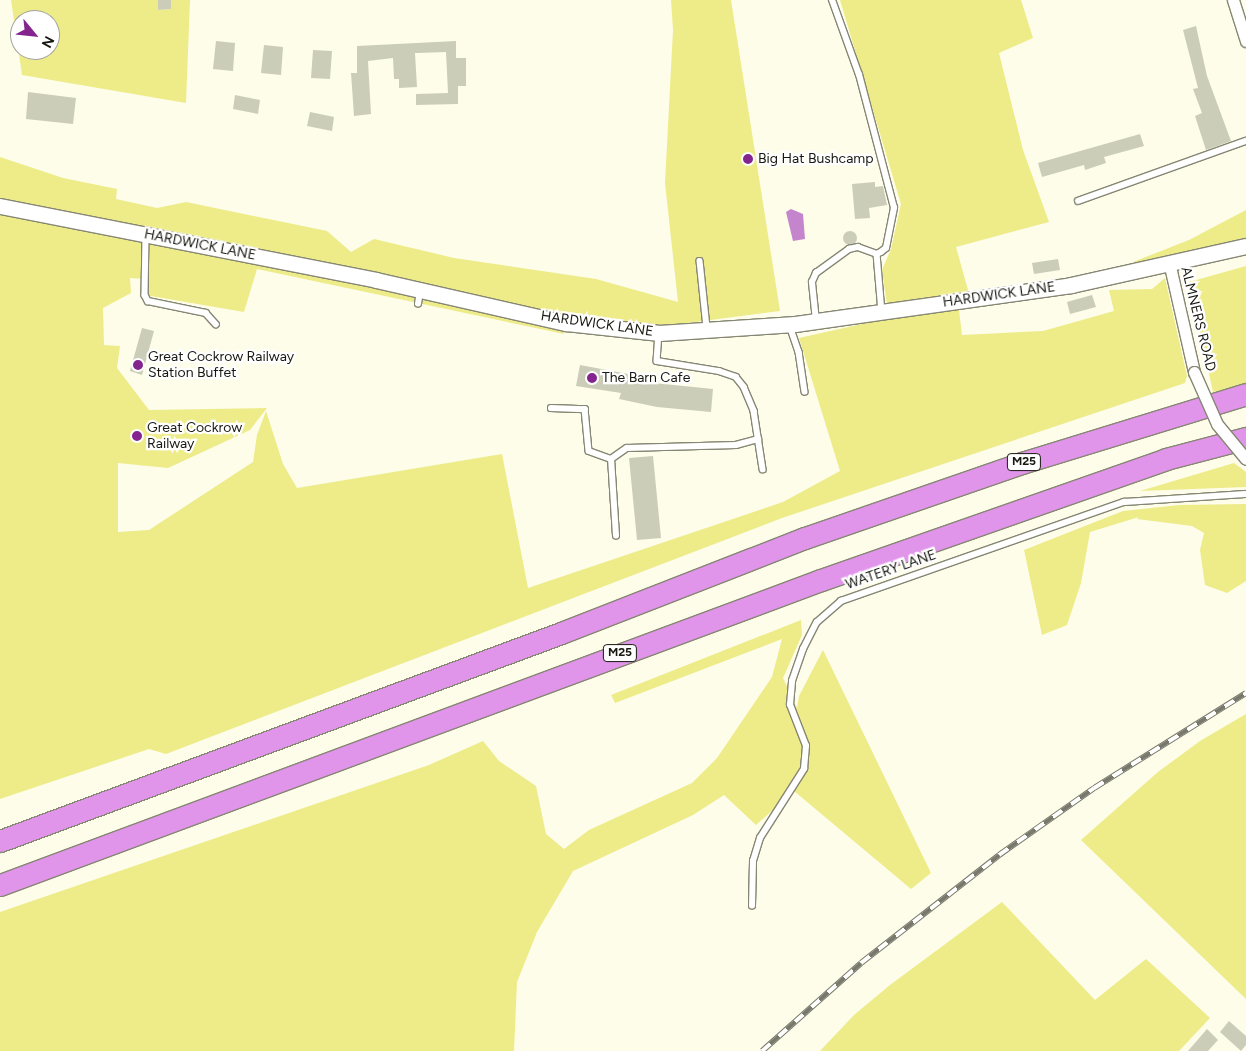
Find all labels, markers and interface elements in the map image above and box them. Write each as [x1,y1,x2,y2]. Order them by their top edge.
north arrow [10,10,60,60]
text: N [38,33,58,51]
place label: Big Hat Bushcamp [758,151,873,167]
marker: Big Hat Bushcamp [742,153,754,165]
street label: HARDWICK LANE [143,226,257,264]
street label: ALMNERS ROAD [1177,265,1219,373]
street label: HARDWICK LANE [942,279,1056,311]
street label: HARDWICK LANE [540,308,654,340]
place label: Great Cockrow Railway Station Buffet [148,349,294,382]
marker: Great Cockrow Railway Station Buffet [132,359,144,371]
place label: The Barn Cafe [602,370,690,386]
marker: The Barn Cafe [586,372,598,384]
place label: Great Cockrow Railway [147,420,242,452]
marker: Great Cockrow Railway [131,430,143,442]
road number: M25 [1006,452,1042,472]
street label: WATERY LANE [843,547,939,593]
road number: M25 [602,644,638,662]

